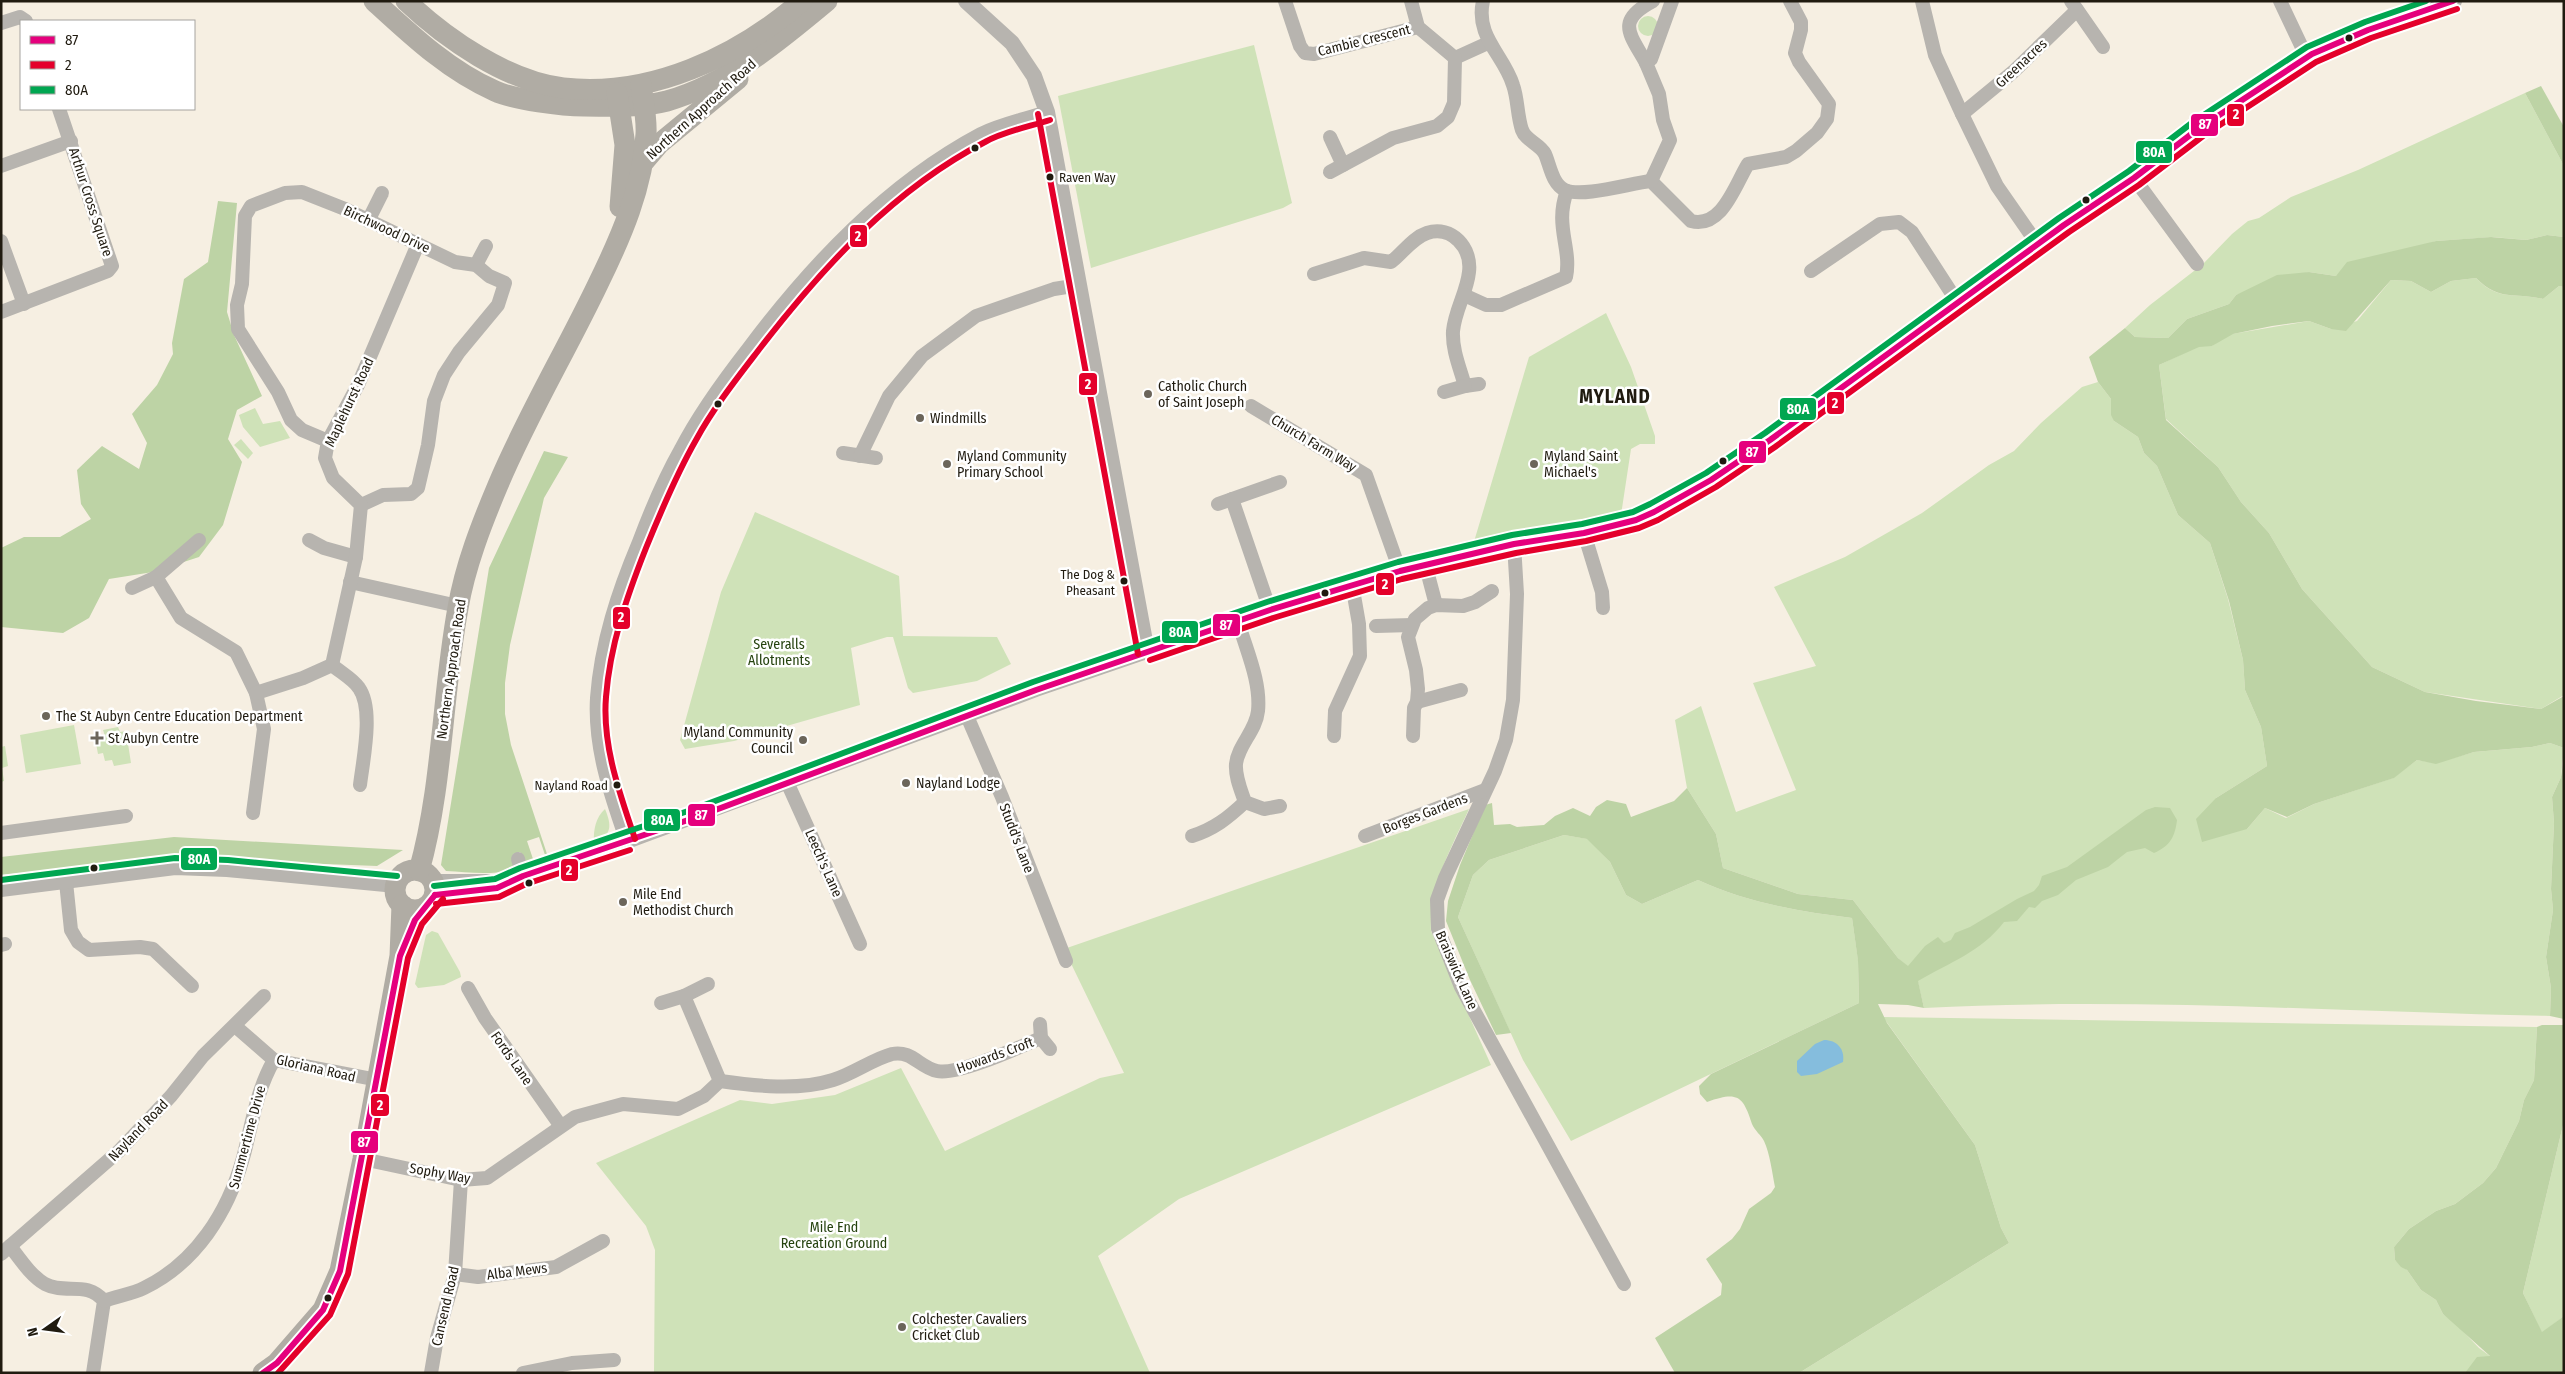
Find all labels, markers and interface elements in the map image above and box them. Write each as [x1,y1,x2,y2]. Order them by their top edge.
legend [20,20,195,110]
street label: Cambie Crescent [1316,21,1413,60]
text: 87 [65,31,78,49]
unlabelled marker [2344,33,2354,43]
street label: Greenacres [1992,35,2051,91]
text: 2 [65,56,72,74]
street label: Northern Approach Road [643,56,760,163]
text: 80A [65,81,88,99]
line badge: 2 [2226,103,2245,127]
text: 2 [2232,106,2240,123]
line badge: 87 [2190,113,2219,137]
text: 87 [2198,116,2212,133]
line badge: 80A [2135,140,2173,164]
unlabelled marker [970,143,980,153]
text: 80A [2143,144,2166,161]
street label: Arthur Cross Square [65,145,116,259]
place label: Raven Way [1059,170,1116,185]
marker: Raven Way [1045,172,1055,182]
unlabelled marker [2081,195,2091,205]
street label: Birchwood Drive [341,202,433,257]
line badge: 2 [849,224,868,248]
text: 2 [854,228,862,245]
street label: Maplehurst Road [321,355,378,450]
line badge: 2 [1078,372,1098,396]
text: 2 [1084,376,1092,393]
place label: Catholic Church of Saint Joseph [1158,378,1247,411]
district label: MYLAND [1579,385,1651,408]
marker: Catholic Church of Saint Joseph [1142,388,1154,400]
line badge: 2 [1826,391,1845,415]
text: 2 [1831,395,1839,412]
line badge: 80A [1779,397,1817,421]
unlabelled marker [713,399,723,409]
text: 80A [1787,401,1810,418]
place label: Windmills [930,410,987,427]
street label: Church Farm Way [1268,411,1360,476]
marker: Windmills [914,412,926,424]
line badge: 87 [1738,440,1767,464]
text: 87 [1745,444,1759,461]
place label: Myland Community Primary School [957,448,1067,481]
place label: Myland Saint Michael's [1544,448,1619,481]
unlabelled marker [1718,456,1728,466]
marker: Myland Community Primary School [941,458,953,470]
marker: Myland Saint Michael's [1528,458,1540,470]
place label: The Dog & Pheasant [1060,567,1116,598]
line badge: 2 [1375,572,1395,596]
marker: The Dog & Pheasant [1119,576,1129,586]
text: 2 [1381,576,1389,593]
unlabelled marker [1320,588,1330,598]
street label: Northern Approach Road [433,598,470,740]
line badge: 2 [612,606,631,630]
text: 2 [617,609,625,626]
line badge: 87 [1212,613,1241,637]
text: 87 [1219,617,1233,634]
line badge: 80A [1161,620,1199,644]
text: 80A [1169,624,1192,641]
park label: Severalls Allotments [748,636,810,669]
place label: The St Aubyn Centre Education Department [56,708,303,725]
marker: The St Aubyn Centre Education Department [40,710,52,722]
place label: Myland Community Council [683,724,794,757]
place label: St Aubyn Centre [108,730,199,747]
marker: St Aubyn Centre [90,731,104,745]
marker: Myland Community Council [797,734,809,746]
place label: Nayland Lodge [916,775,1000,792]
marker: Nayland Lodge [900,777,912,789]
place label: Nayland Road [535,778,608,793]
marker: Nayland Road [612,780,622,790]
street label: Borges Gardens [1380,790,1470,837]
street label: Studd's Lane [996,801,1038,875]
line badge: 87 [687,803,716,827]
text: 87 [694,807,708,824]
line badge: 80A [643,808,681,832]
text: 80A [651,812,674,829]
street label: Leech's Lane [801,827,846,900]
line badge: 80A [180,847,218,871]
text: 80A [188,851,211,868]
line badge: 2 [560,858,579,882]
text: 2 [565,862,573,879]
unlabelled marker [89,863,99,873]
unlabelled marker [524,878,534,888]
place label: Mile End Methodist Church [633,886,734,919]
marker: Mile End Methodist Church [617,896,629,908]
street label: Braiswick Lane [1432,928,1481,1012]
street label: Fords Lane [487,1028,536,1088]
street label: Howards Croft [954,1034,1036,1077]
street label: Gloriana Road [275,1051,357,1086]
street label: Summertime Drive [226,1084,269,1191]
line badge: 2 [370,1093,390,1117]
street label: Nayland Road [105,1096,172,1165]
text: 2 [376,1097,384,1114]
line badge: 87 [350,1130,379,1154]
text: 87 [357,1134,371,1151]
street label: Sophy Way [408,1160,472,1187]
park label: Mile End Recreation Ground [781,1219,887,1252]
street label: Alba Mews [486,1259,548,1284]
street label: Cansend Road [428,1265,463,1348]
unlabelled marker [323,1293,333,1303]
north arrow [20,1304,70,1354]
place label: Colchester Cavaliers Cricket Club [912,1311,1027,1344]
marker: Colchester Cavaliers Cricket Club [896,1321,908,1333]
text: N [24,1326,42,1338]

